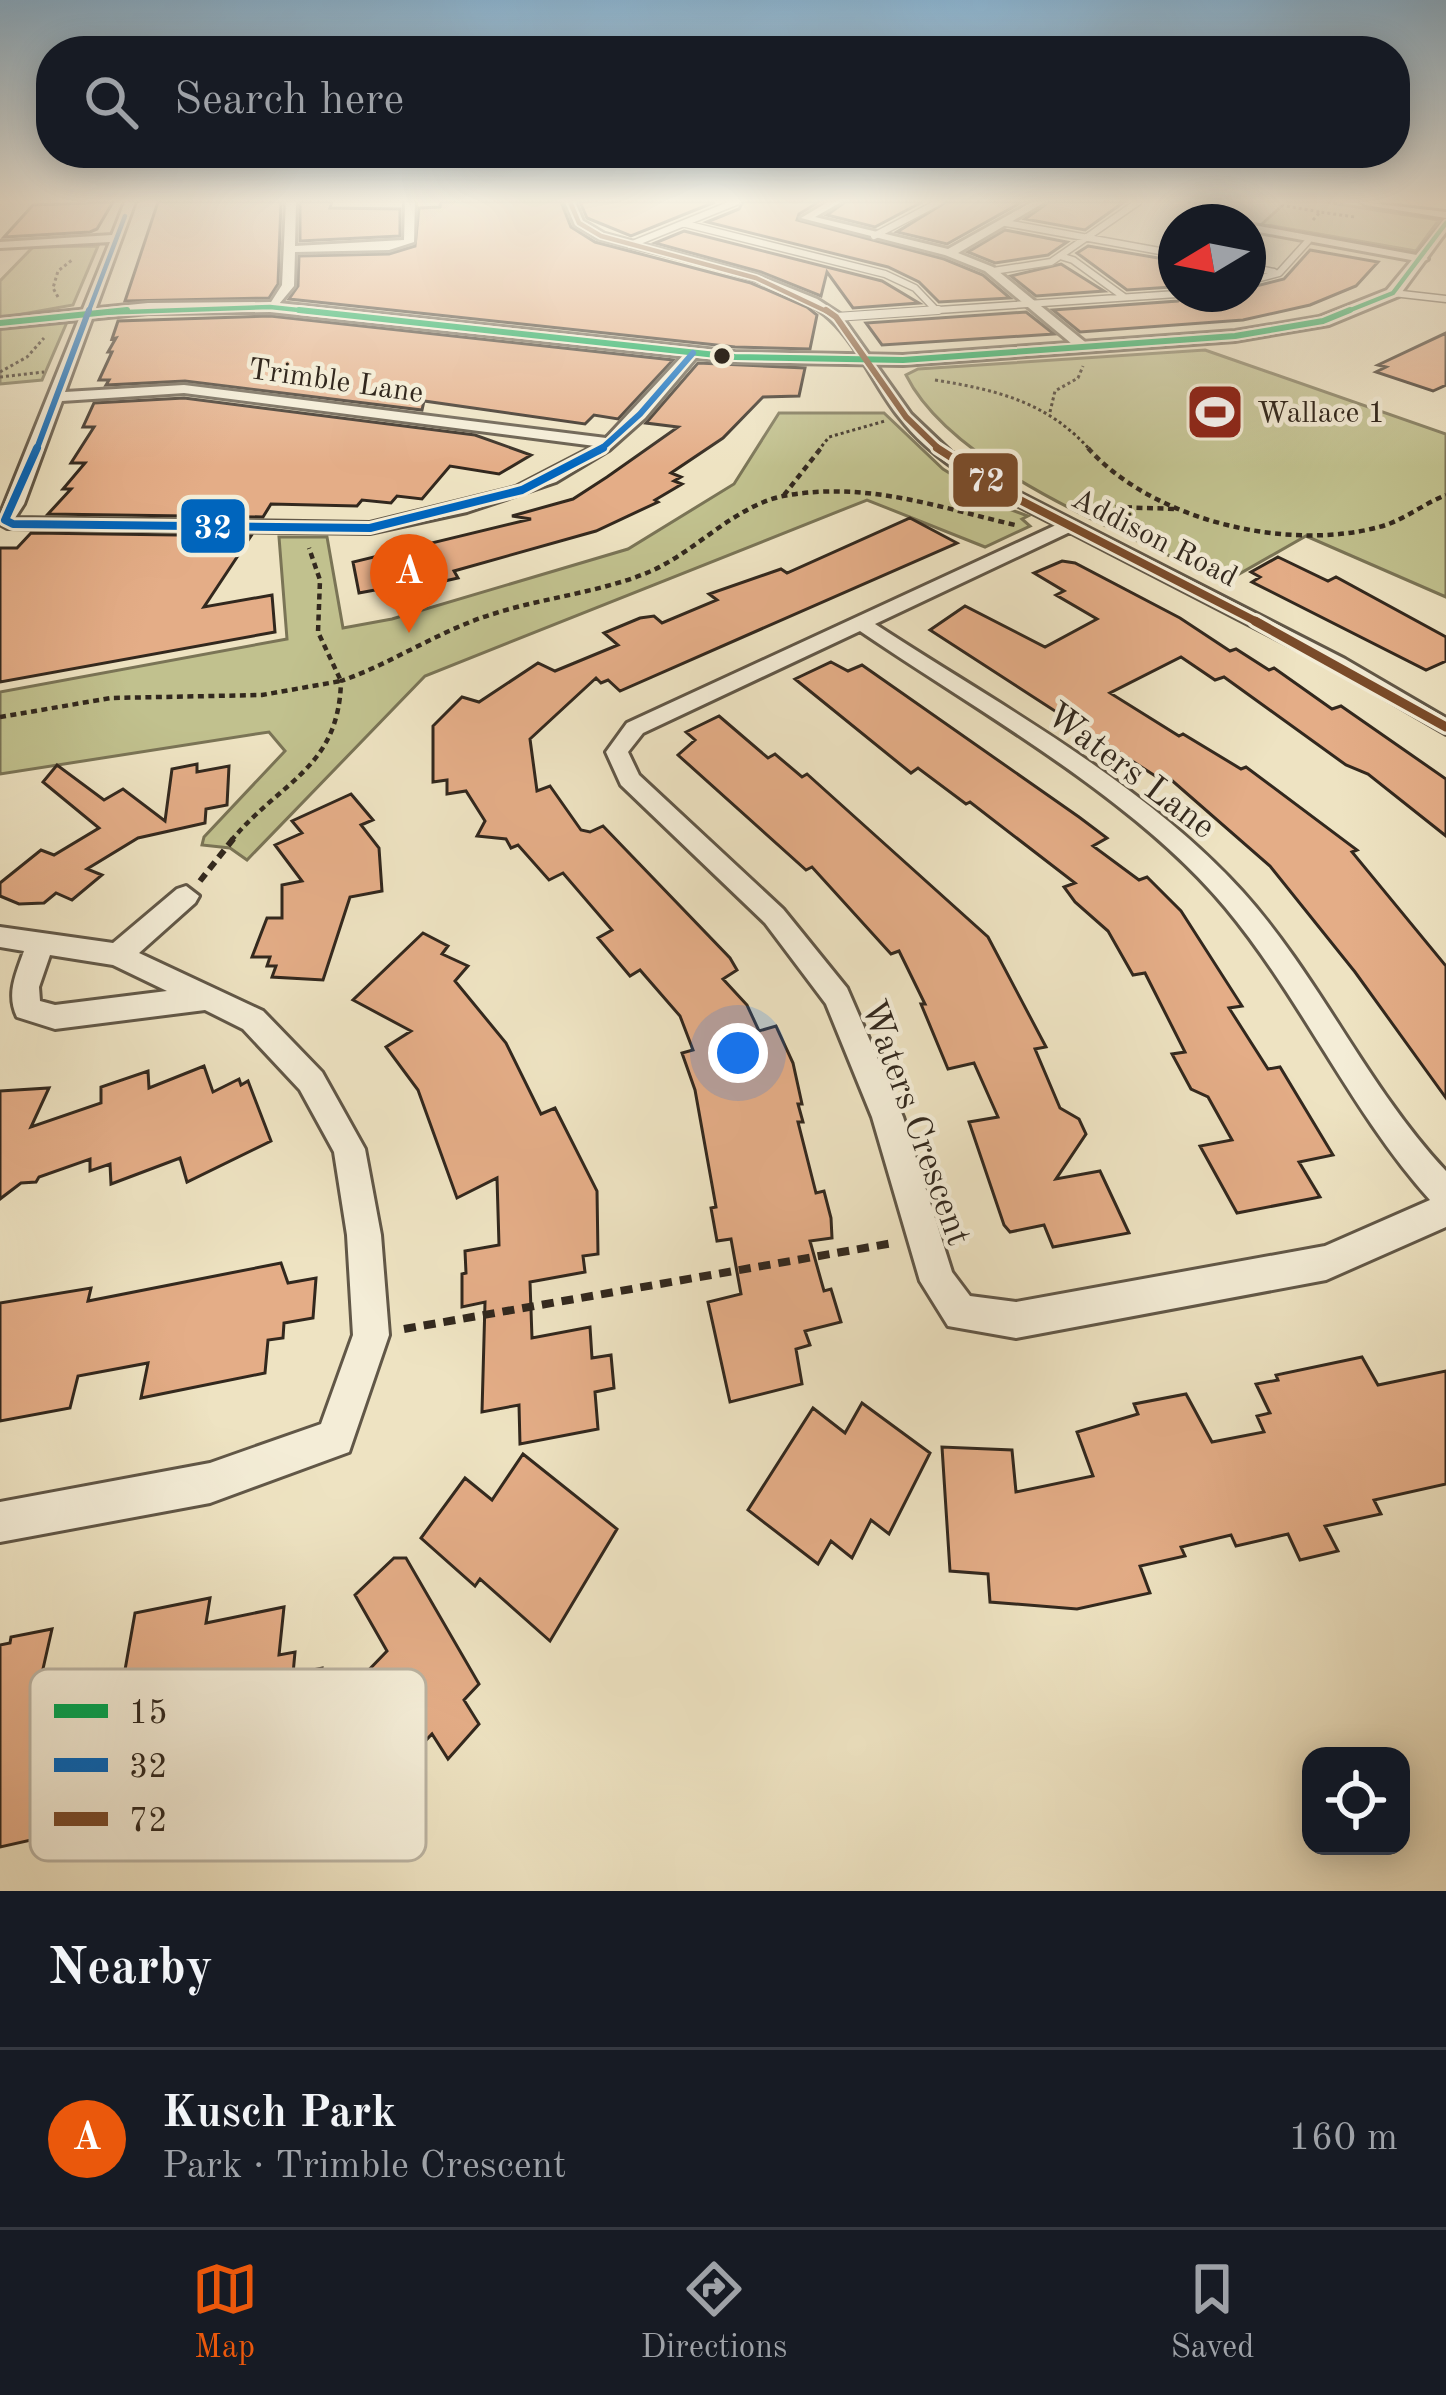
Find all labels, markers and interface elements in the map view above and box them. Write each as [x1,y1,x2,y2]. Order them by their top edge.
search box [36,36,1410,168]
icon: search [78,69,144,135]
text: Search here [174,79,404,124]
north arrow [1158,204,1266,312]
unlabelled marker [711,345,733,367]
street label: Trimble Lane [246,355,425,409]
sports icon: Wallace 1 [1184,381,1246,443]
place label: Wallace 1 [1257,399,1385,429]
line badge: 72 [951,451,1020,509]
text: 72 [967,466,1005,499]
street label: Addison Road [1066,484,1242,593]
line badge: 32 [179,497,247,555]
text: 32 [194,513,232,546]
pin: A [370,534,448,633]
street label: Waters Lane [1039,697,1221,847]
street label: Waters Crescent [853,996,975,1251]
your location [708,1023,768,1083]
legend [30,1669,426,1861]
text: 15 [129,1698,167,1731]
map controls [1302,1747,1410,1855]
button: locate [1302,1747,1410,1855]
text: 32 [129,1752,167,1785]
text: 72 [129,1806,167,1839]
text: Nearby [48,1944,213,1995]
text: Kusch Park [162,2092,397,2137]
text: A [72,2119,102,2158]
text: 160 m [1288,2119,1398,2158]
text: Park · Trimble Crescent [162,2147,566,2186]
tab: Map [192,2256,258,2369]
tab: Directions [641,2256,787,2369]
tab: Saved [1170,2256,1254,2369]

